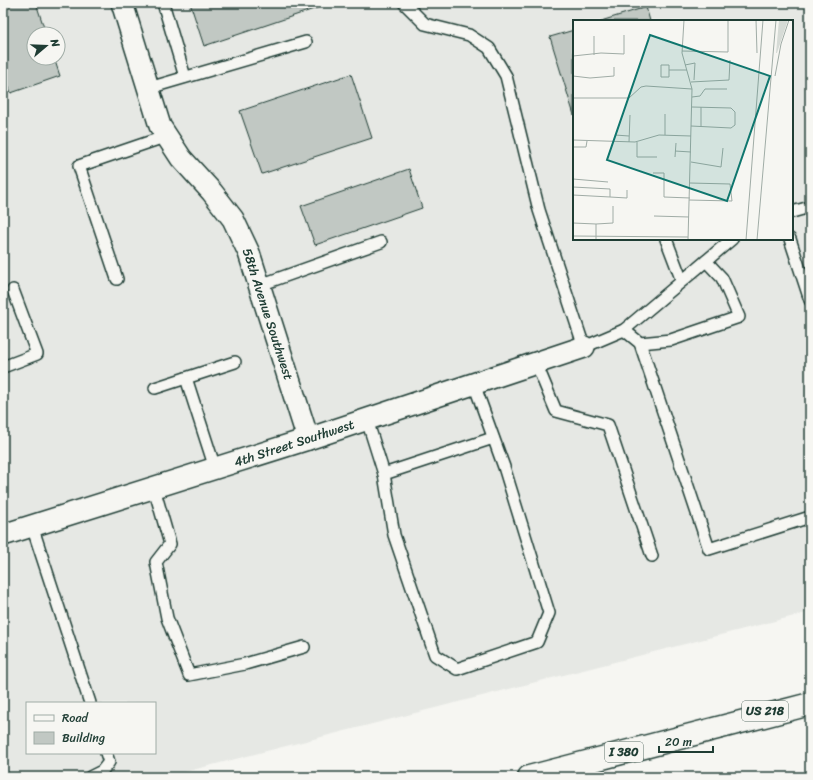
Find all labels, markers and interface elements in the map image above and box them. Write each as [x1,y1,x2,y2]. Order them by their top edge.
inset map [573,20,793,240]
north arrow [26,26,66,66]
text: N [44,35,65,50]
street label: 58th Avenue Southwest [236,245,300,383]
street label: 4th Street Southwest [231,413,358,473]
road number: US 218 [742,701,788,721]
legend [26,702,156,754]
text: Road [62,707,89,729]
text: Building [62,727,105,749]
scale bar [659,728,713,754]
text: 20 m [665,731,692,753]
road number: I 380 [605,742,643,762]

